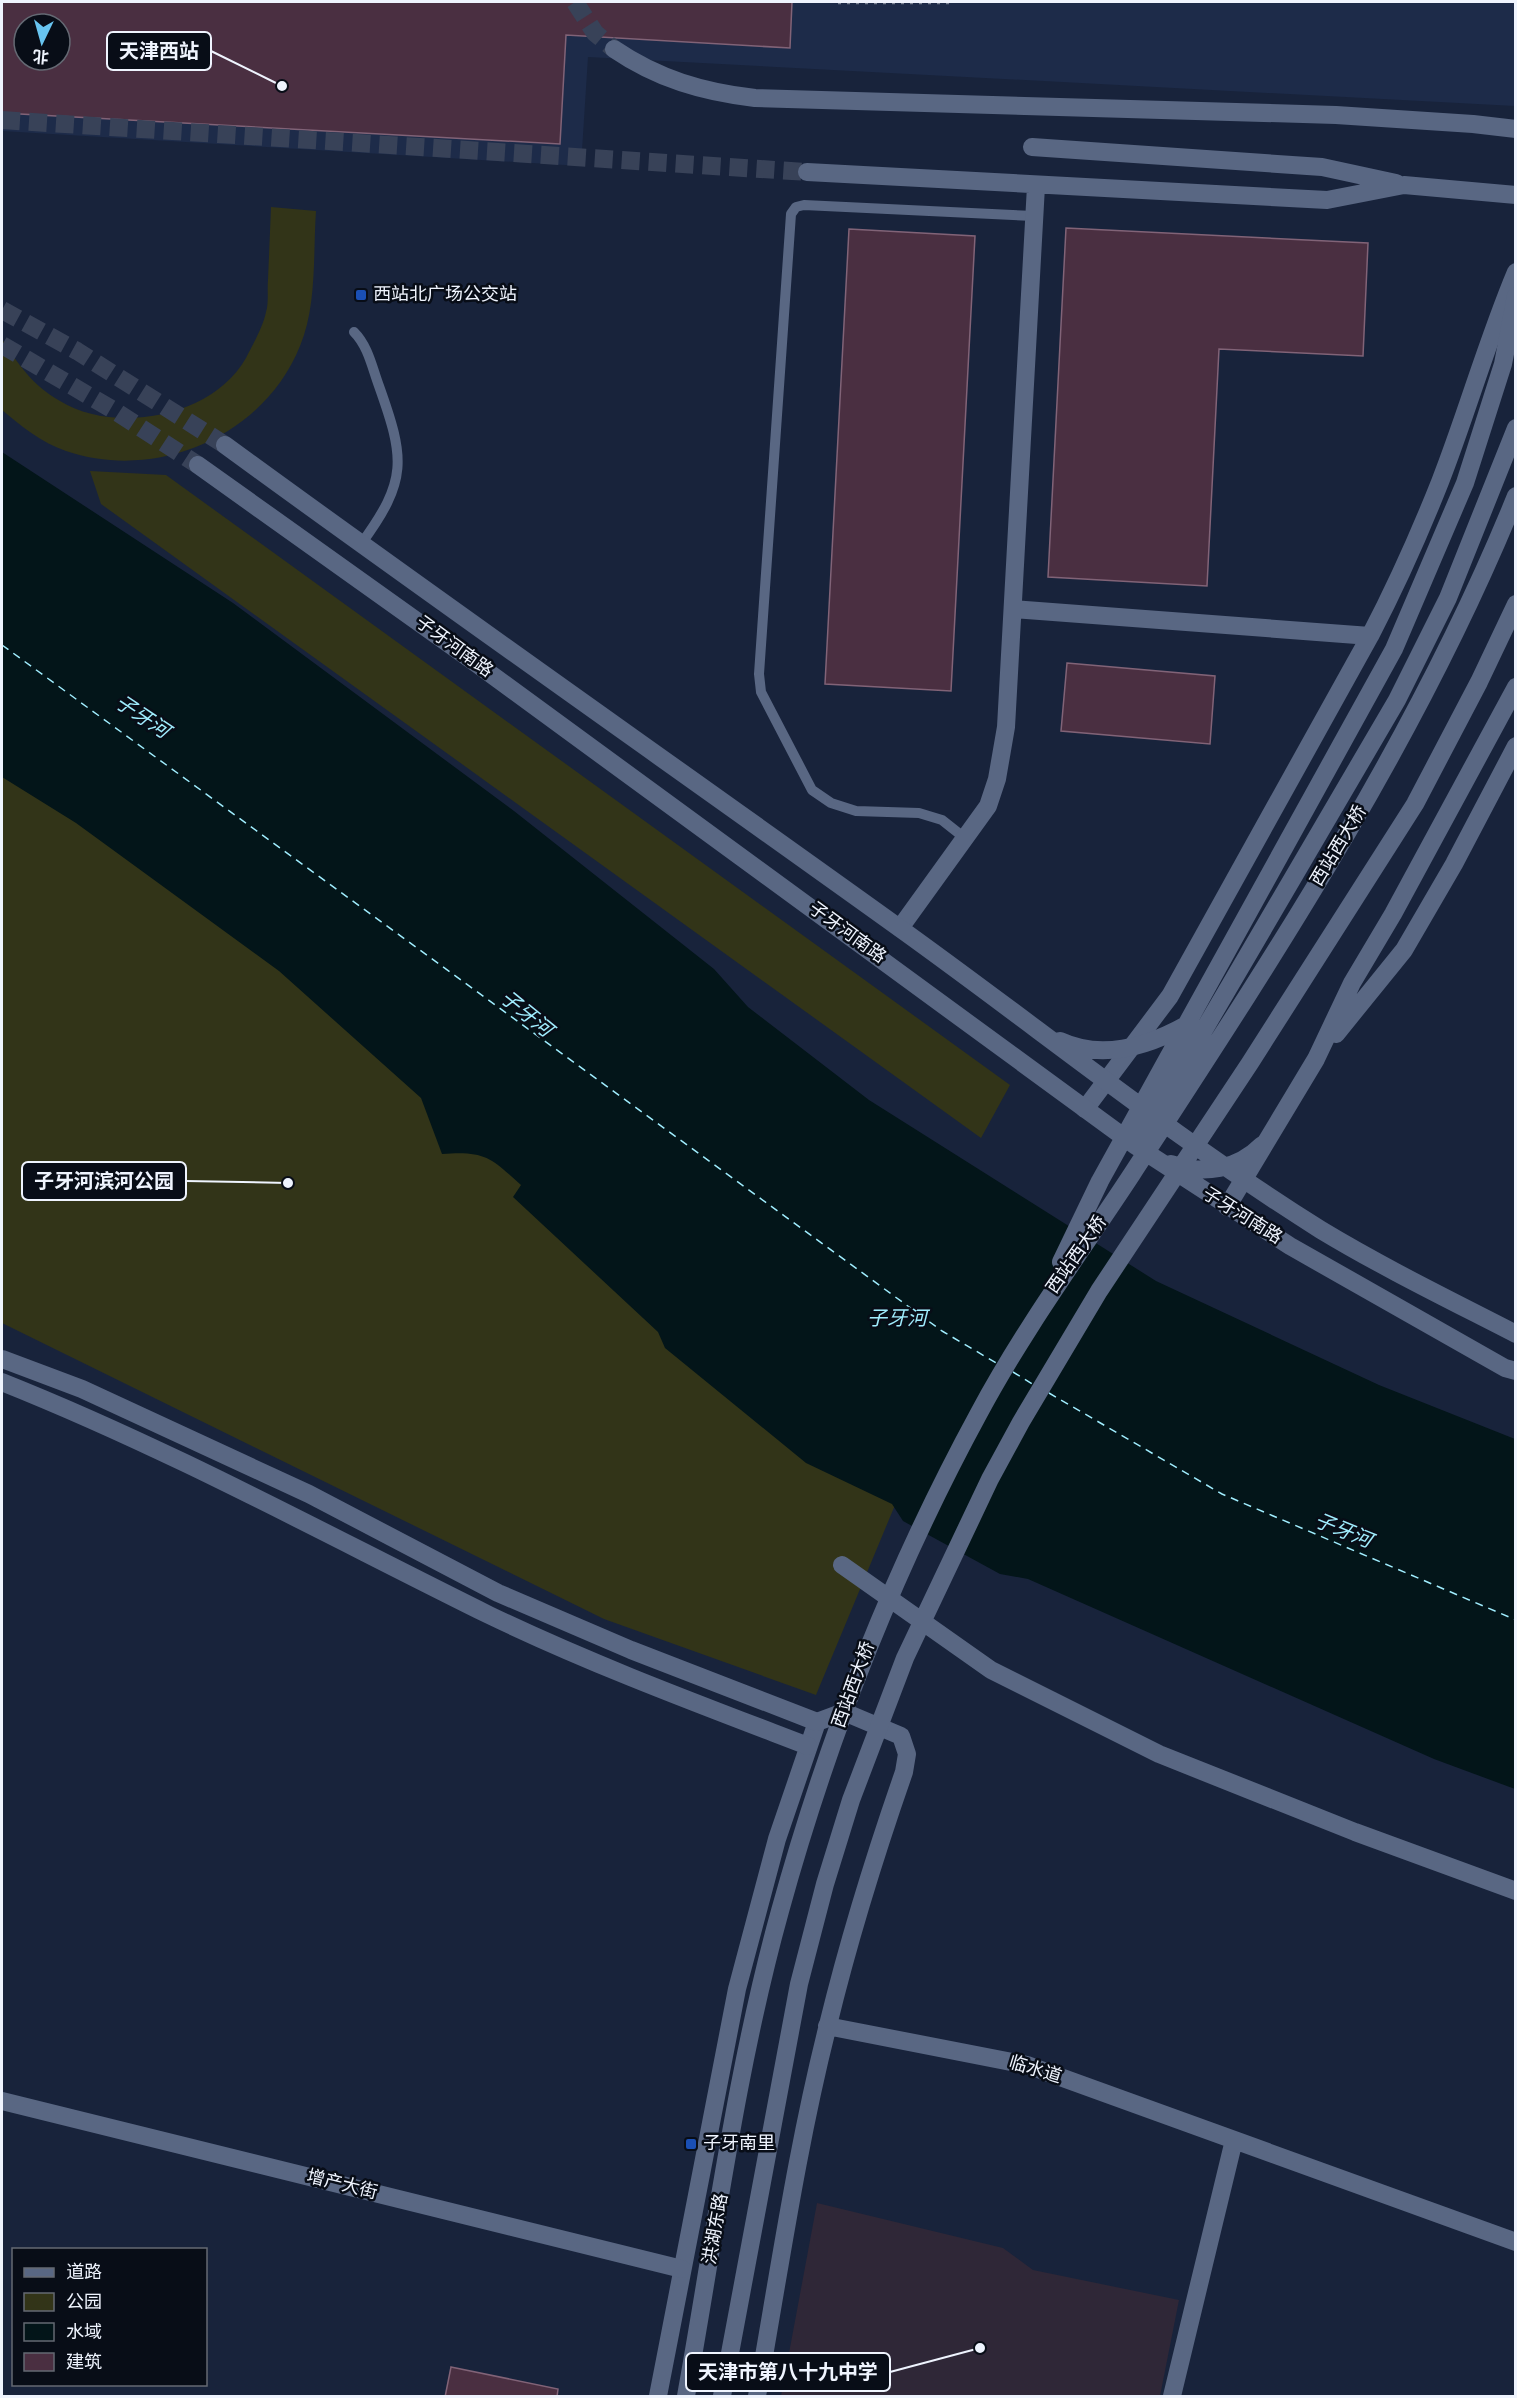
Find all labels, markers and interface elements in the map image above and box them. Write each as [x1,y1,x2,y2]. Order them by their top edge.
north arrow [12,12,72,72]
callout: 天津西站 [107,32,211,70]
text: 天津西站 [119,41,199,62]
text: 北 [32,47,49,66]
place label: 西站北广场公交站 [373,284,517,304]
marker: 西站北广场公交站 [354,288,368,302]
street label: 子牙河南路 [412,612,497,681]
water label: 子牙河 [112,691,176,744]
street label: 西站西大桥 [1306,802,1370,889]
street label: 子牙河南路 [805,898,890,967]
water label: 子牙河 [496,987,559,1043]
callout: 子牙河滨河公园 [22,1162,186,1200]
text: 子牙河滨河公园 [34,1170,174,1192]
street label: 子牙河南路 [1199,1183,1286,1247]
street label: 西站西大桥 [1042,1212,1110,1297]
water label: 子牙河 [867,1308,931,1329]
water label: 子牙河 [1311,1510,1379,1553]
street label: 西站西大桥 [828,1639,878,1730]
street label: 临水道 [1007,2052,1064,2087]
place label: 子牙南里 [703,2133,775,2153]
marker: 子牙南里 [684,2137,698,2151]
street label: 增产大街 [305,2166,380,2202]
street label: 洪湖东路 [699,2192,731,2266]
legend [12,2248,207,2386]
text: 道路 [66,2262,102,2282]
text: 公园 [66,2293,102,2312]
text: 水域 [66,2323,102,2342]
text: 建筑 [66,2352,102,2372]
callout: 天津市第八十九中学 [686,2353,890,2391]
text: 天津市第八十九中学 [698,2361,878,2383]

